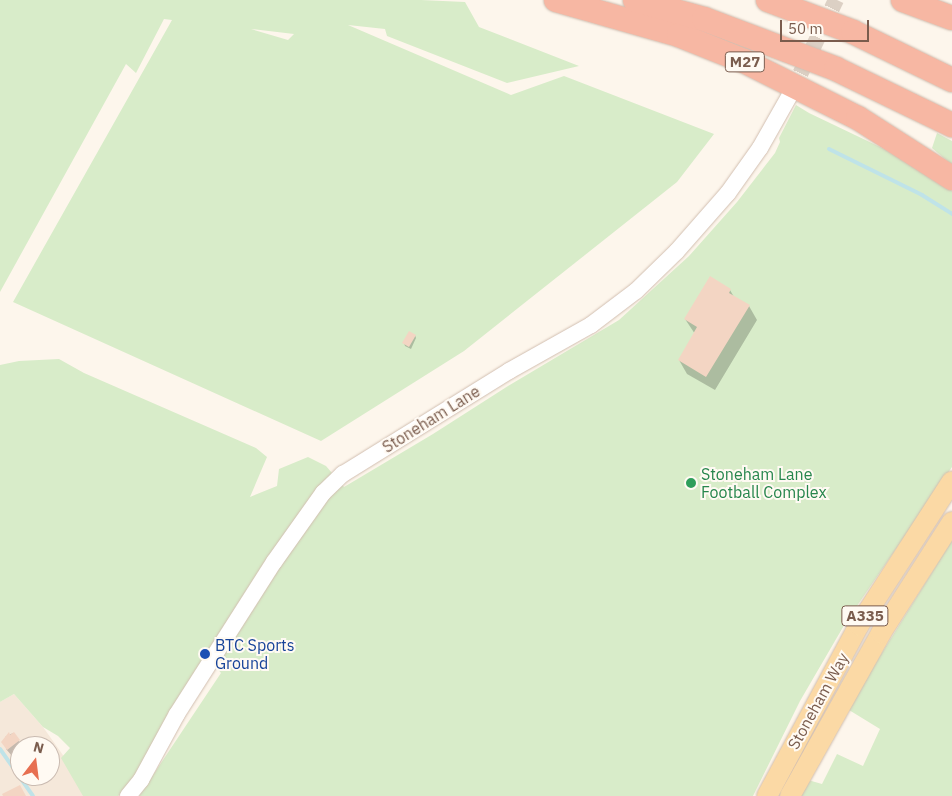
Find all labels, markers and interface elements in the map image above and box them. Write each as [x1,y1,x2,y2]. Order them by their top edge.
scale bar [782,10,871,42]
text: 50 m [788,19,823,38]
road number: M27 [724,50,766,74]
street label: Stoneham Lane [379,381,483,457]
place label: Stoneham Lane Football Complex [701,464,827,502]
marker: Stoneham Lane Football Complex [685,477,697,489]
road number: A335 [841,604,889,628]
place label: BTC Sports Ground [215,635,294,673]
marker: BTC Sports Ground [199,648,211,660]
street label: Stoneham Way [784,649,852,753]
north arrow [10,736,60,786]
text: N [31,737,46,757]

